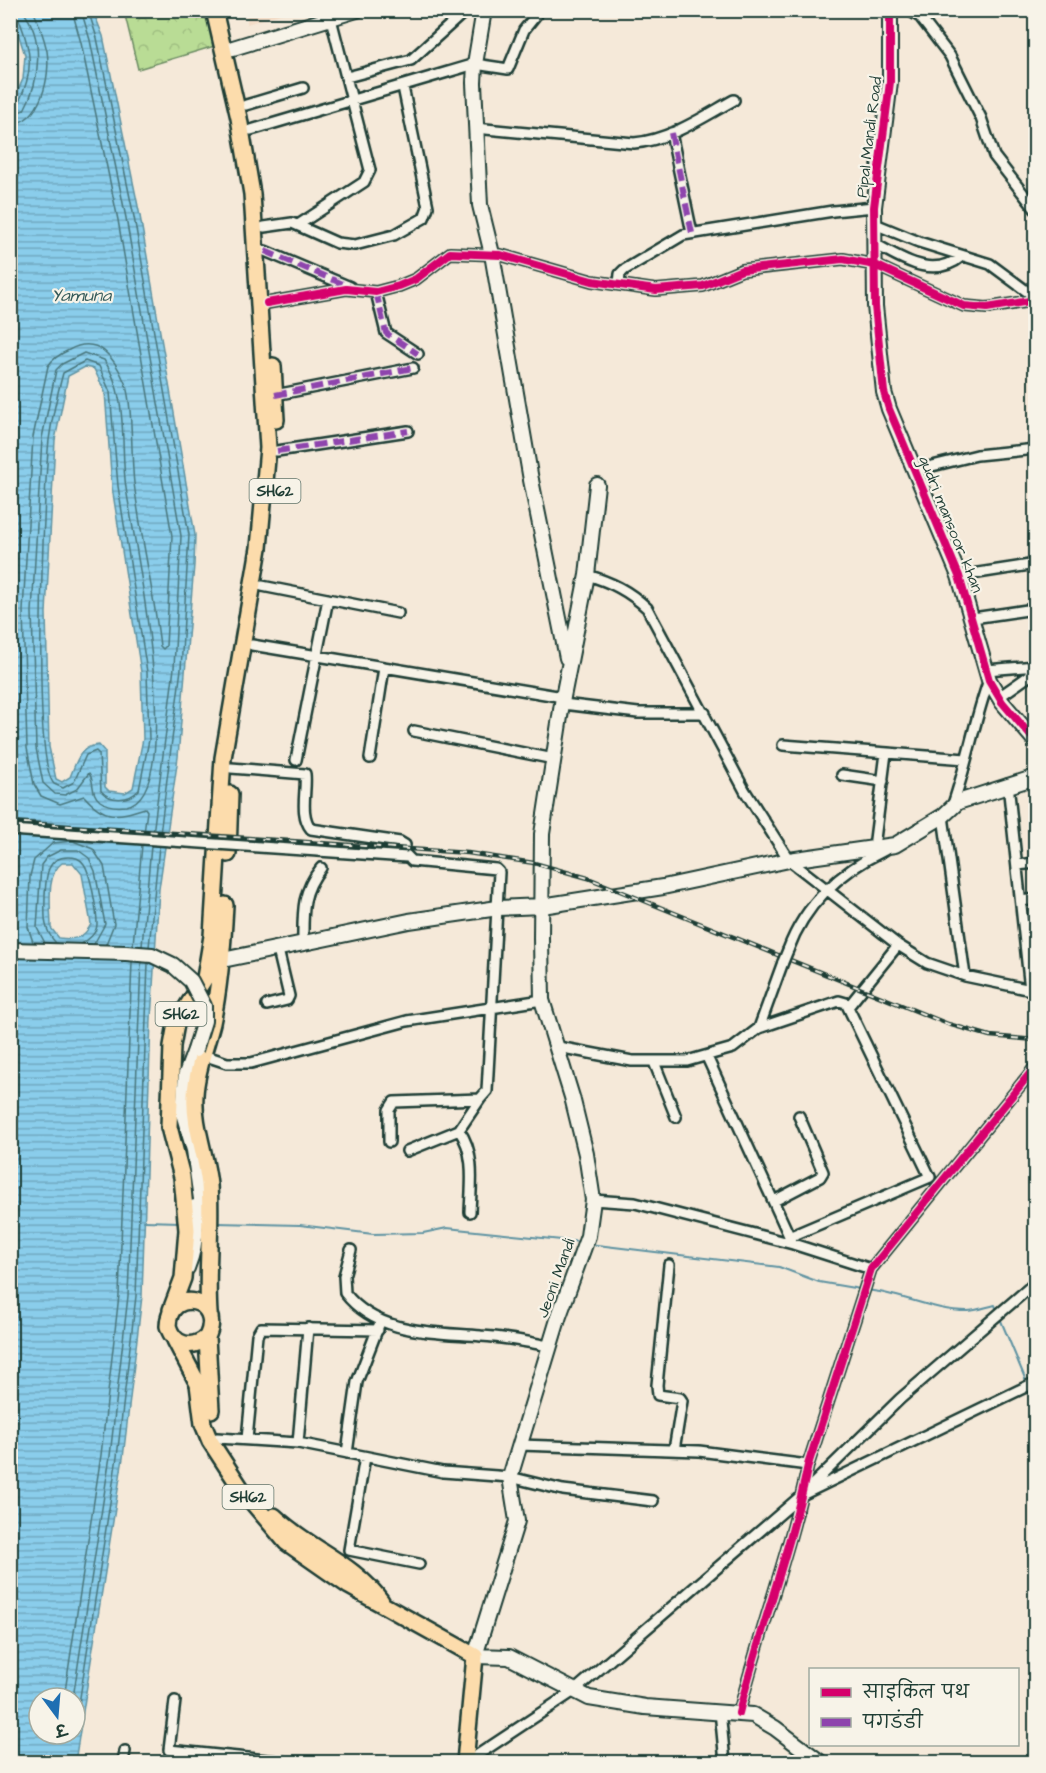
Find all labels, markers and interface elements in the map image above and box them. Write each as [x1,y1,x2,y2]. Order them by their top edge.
street label: Pipal Mandi Road [851,75,887,199]
water label: Yamuna [51,283,112,308]
street label: gudri mansoor khan [913,452,989,596]
road number: SH62 [250,479,300,503]
road number: SH62 [156,1002,207,1026]
street label: Jeoni Mandi [531,1235,581,1321]
road number: SH62 [222,1485,274,1509]
legend [809,1668,1019,1746]
text: साइकिल पथ [862,1678,971,1705]
north arrow [27,1686,87,1746]
text: पगडंडी [862,1708,923,1735]
text: उ [51,1717,71,1742]

